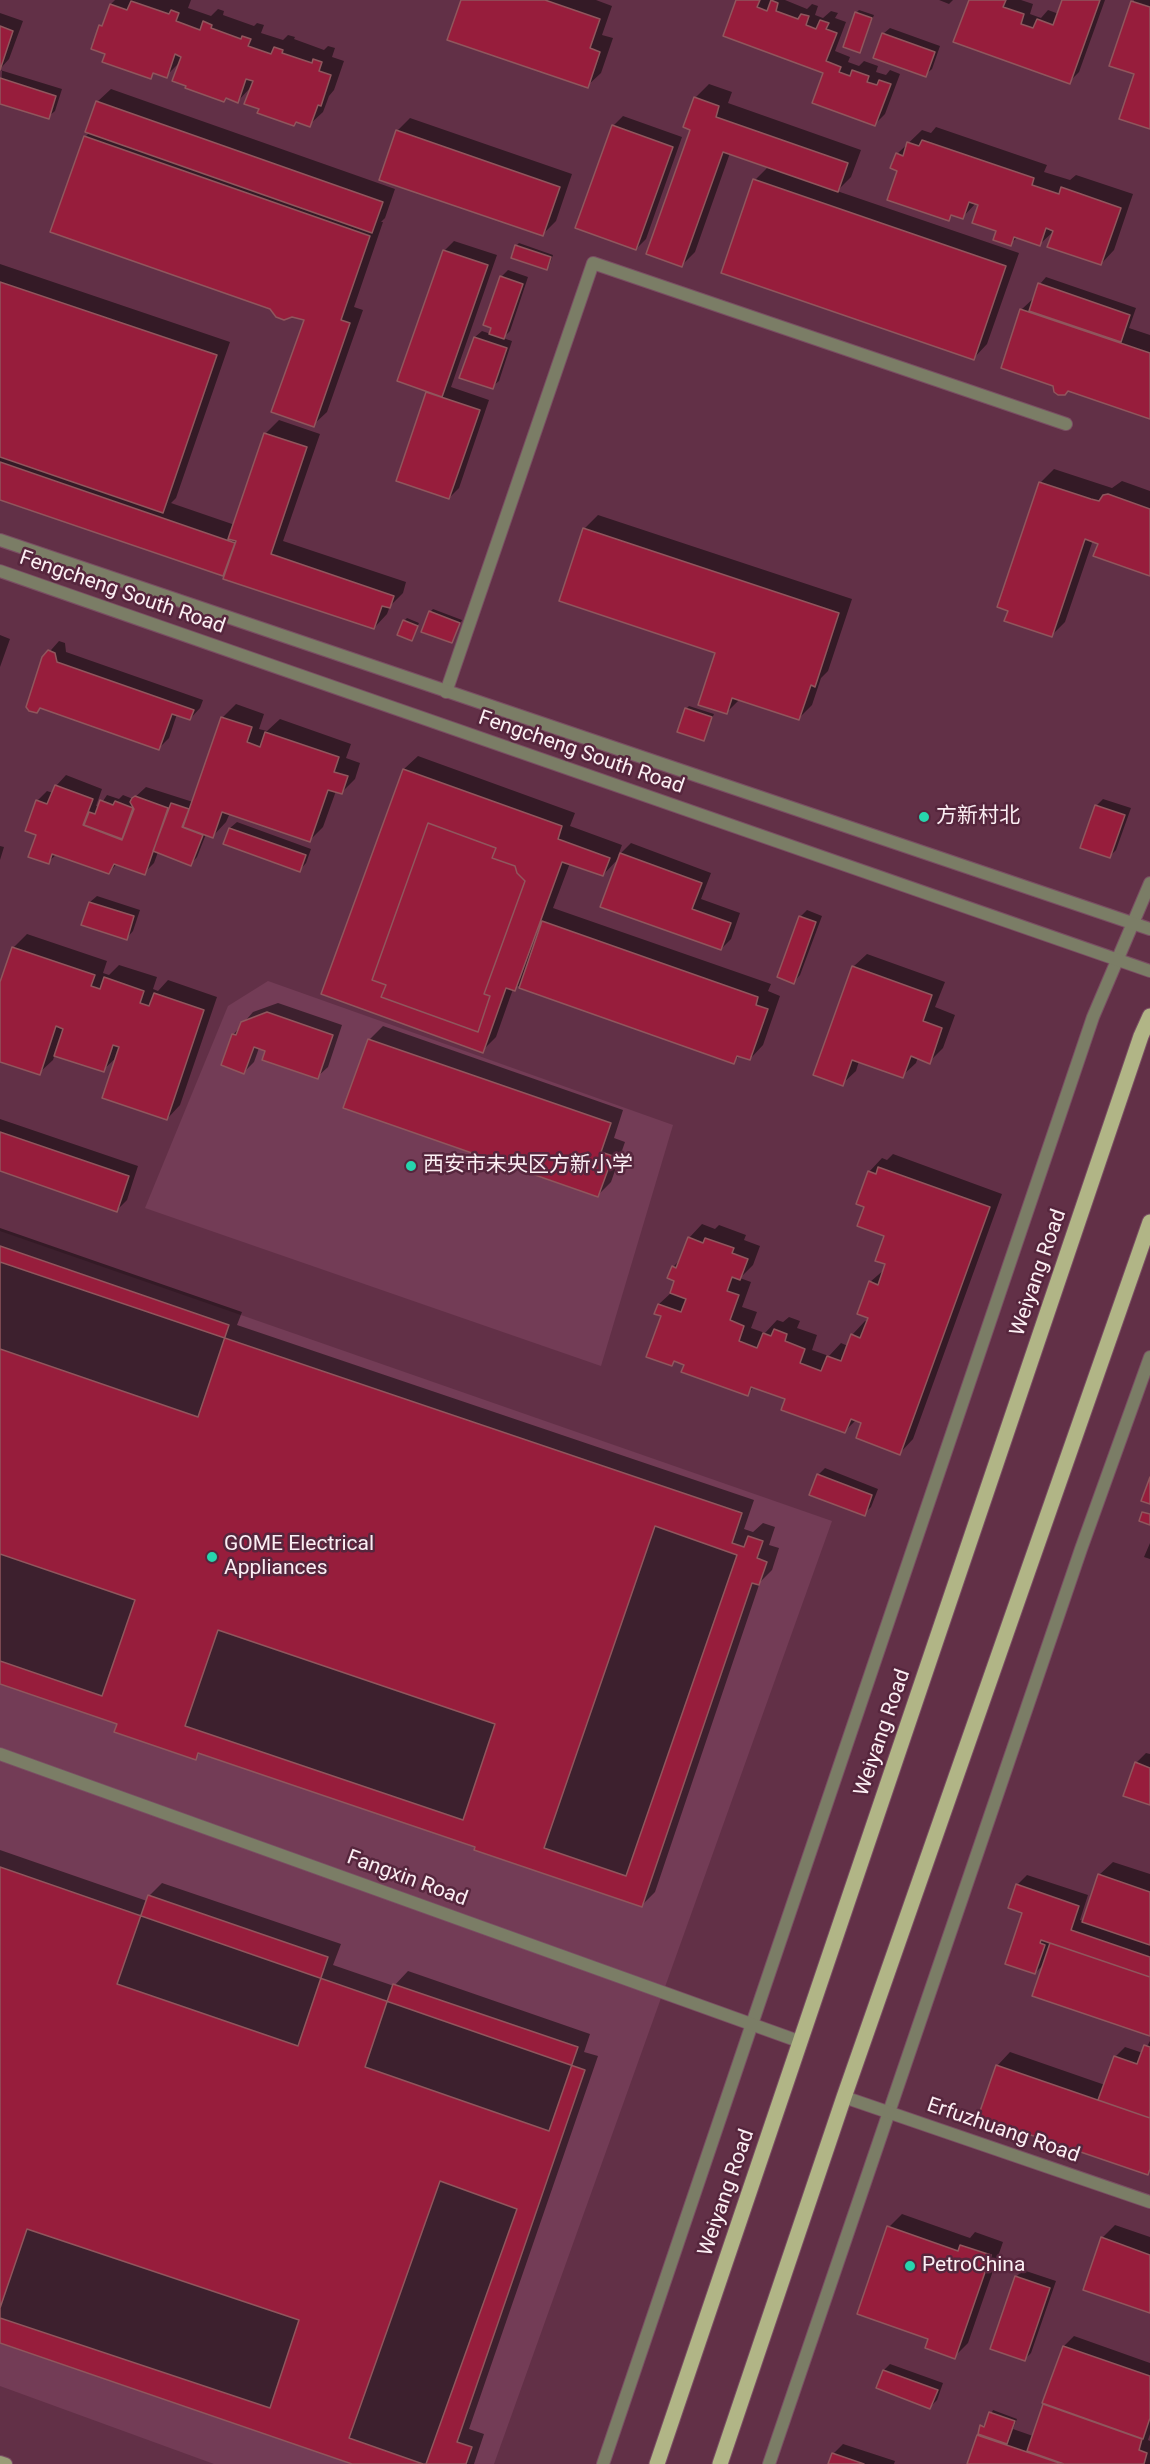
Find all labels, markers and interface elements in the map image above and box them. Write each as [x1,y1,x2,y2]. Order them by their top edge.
street label: Fengcheng South Road [16,546,228,640]
street label: Fengcheng South Road [475,706,687,800]
place label: 方新村北 [936,804,1020,830]
marker: 方新村北 [917,810,931,824]
place label: 西安市未央区方新小学 [423,1153,633,1179]
marker: 西安市未央区方新小学 [404,1159,418,1173]
street label: Weiyang Road [1006,1206,1072,1340]
place label: GOME Electrical Appliances [224,1532,374,1582]
marker: GOME Electrical Appliances [205,1550,219,1564]
street label: Weiyang Road [850,1666,916,1800]
street label: Fangxin Road [343,1846,471,1912]
street label: Erfuzhuang Road [923,2093,1083,2169]
street label: Weiyang Road [694,2126,760,2260]
place label: PetroChina [922,2253,1025,2279]
marker: PetroChina [903,2259,917,2273]

